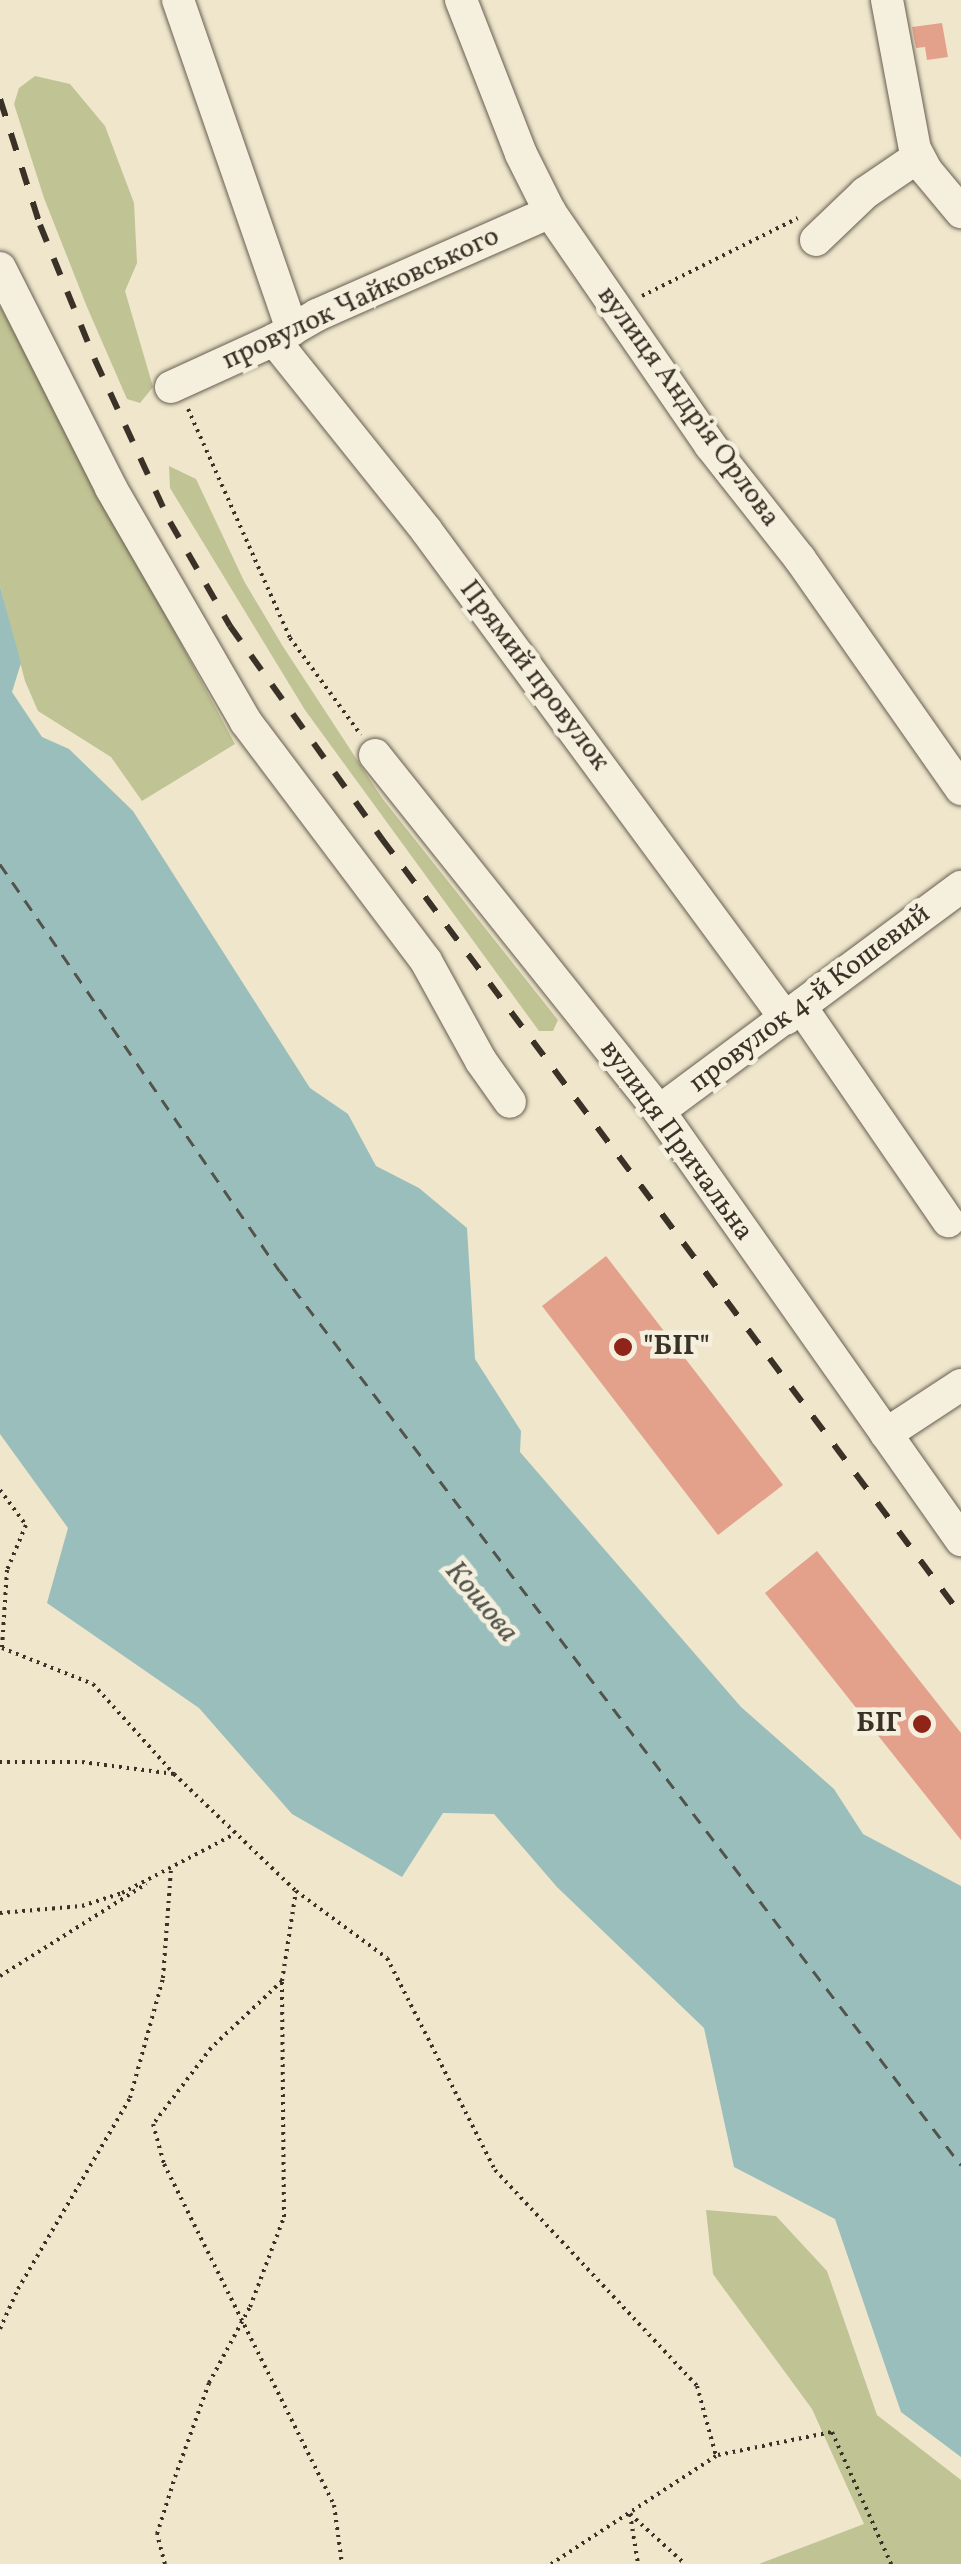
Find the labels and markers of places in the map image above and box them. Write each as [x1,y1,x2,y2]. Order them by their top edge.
place label: "БІГ" [643,1330,710,1364]
marker: "БІГ" [612,1336,634,1358]
place label: БІГ [856,1707,902,1741]
marker: БІГ [911,1713,933,1735]

